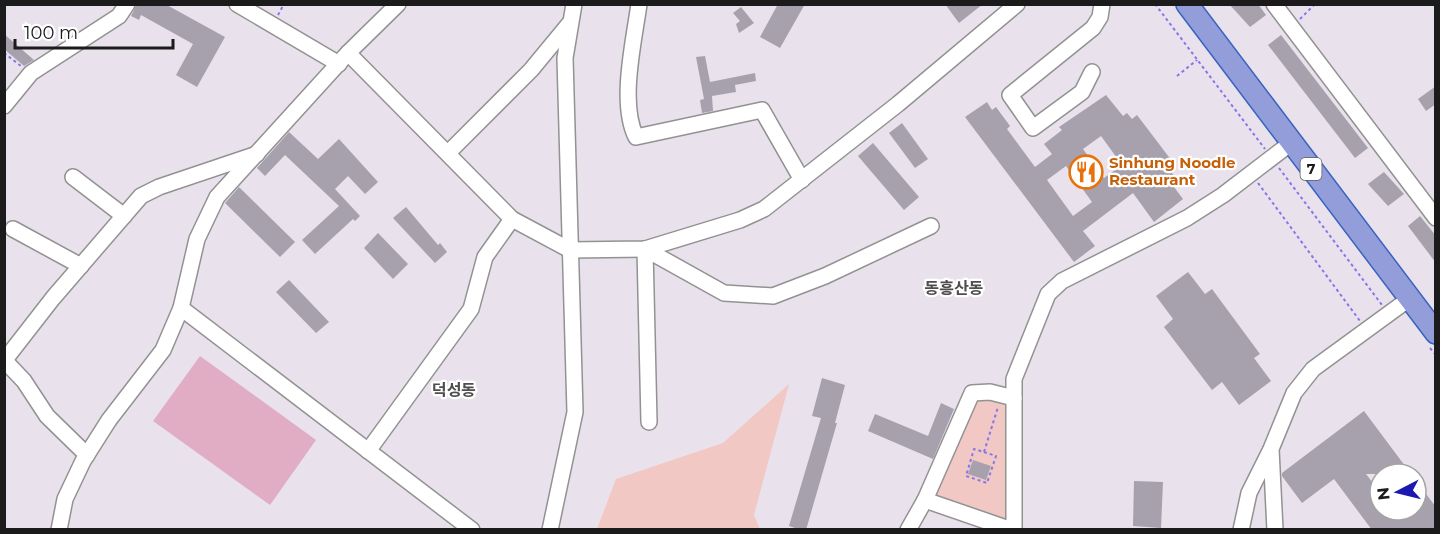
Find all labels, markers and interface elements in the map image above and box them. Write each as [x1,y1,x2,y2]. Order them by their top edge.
scale bar [15,12,172,50]
text: 100 m [24,22,78,44]
place label: Sinhung Noodle Restaurant [1109,153,1235,189]
restaurant icon: Sinhung Noodle Restaurant [1068,154,1104,190]
road number: 7 [1300,158,1322,180]
district label: 동흥산동 [925,279,983,298]
district label: 덕성동 [432,381,476,400]
north arrow [1368,462,1428,522]
text: N [1373,486,1394,501]

